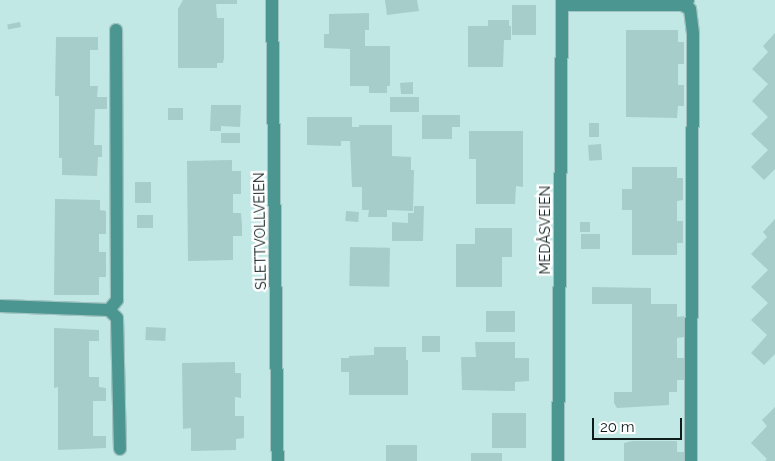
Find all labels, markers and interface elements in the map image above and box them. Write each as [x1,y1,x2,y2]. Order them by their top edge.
street label: SLETTVOLLVEIEN [251,172,269,290]
street label: MEDÅSVEIEN [537,186,553,274]
scale bar [595,408,685,440]
text: 20 m [600,418,635,436]

